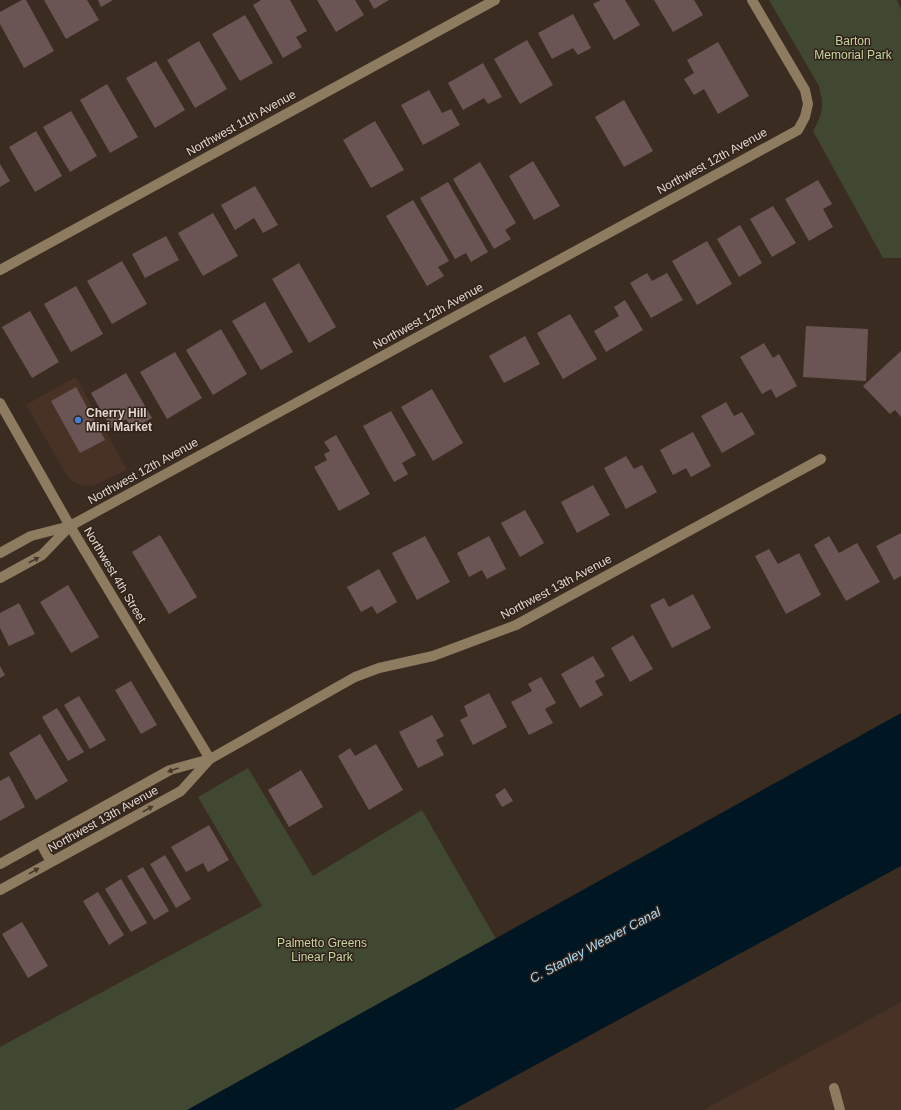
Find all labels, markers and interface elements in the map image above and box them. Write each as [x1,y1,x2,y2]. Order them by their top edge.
park label: Barton Memorial Park [814,34,893,62]
street label: Northwest 11th Avenue [184,87,298,159]
street label: Northwest 12th Avenue [654,125,770,197]
street label: Northwest 12th Avenue [370,280,486,352]
place label: Cherry Hill Mini Market [86,406,152,434]
marker: Cherry Hill Mini Market [73,415,83,425]
street label: Northwest 12th Avenue [85,435,201,507]
street label: Northwest 4th Street [81,525,150,626]
street label: Northwest 13th Avenue [498,552,614,622]
one-way arrow [28,556,40,563]
one-way arrow [166,768,178,774]
street label: Northwest 13th Avenue [45,783,161,855]
one-way arrow [143,805,154,812]
one-way arrow [28,868,40,874]
water label: C. Stanley Weaver Canal [527,904,664,986]
park label: Palmetto Greens Linear Park [277,936,367,964]

